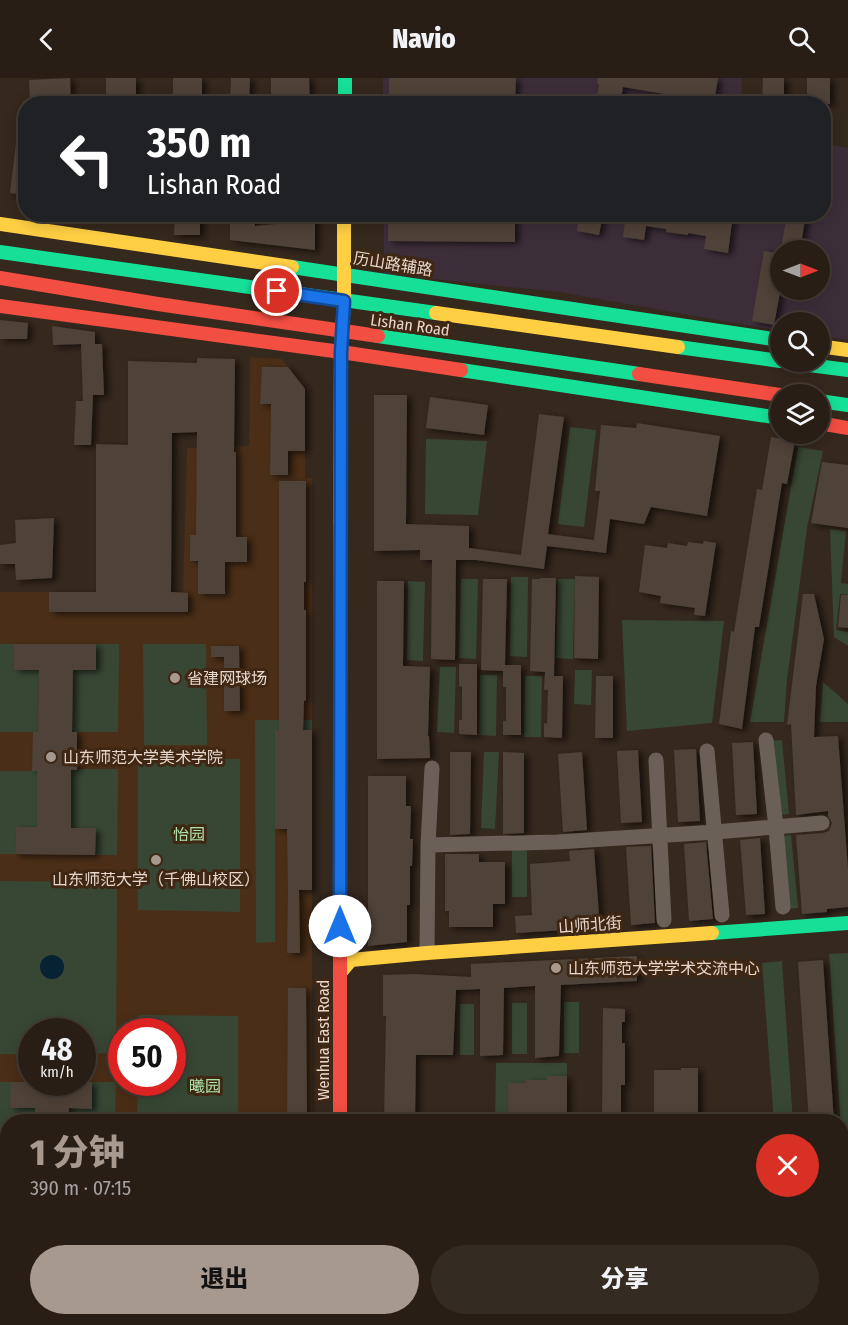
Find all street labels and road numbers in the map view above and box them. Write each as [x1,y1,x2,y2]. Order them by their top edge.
street label: 历山路辅路 [352,248,434,280]
street label: Lishan Road [369,310,451,340]
street label: 山师北街 [557,913,623,937]
street label: Wenhua East Road [314,980,333,1100]

